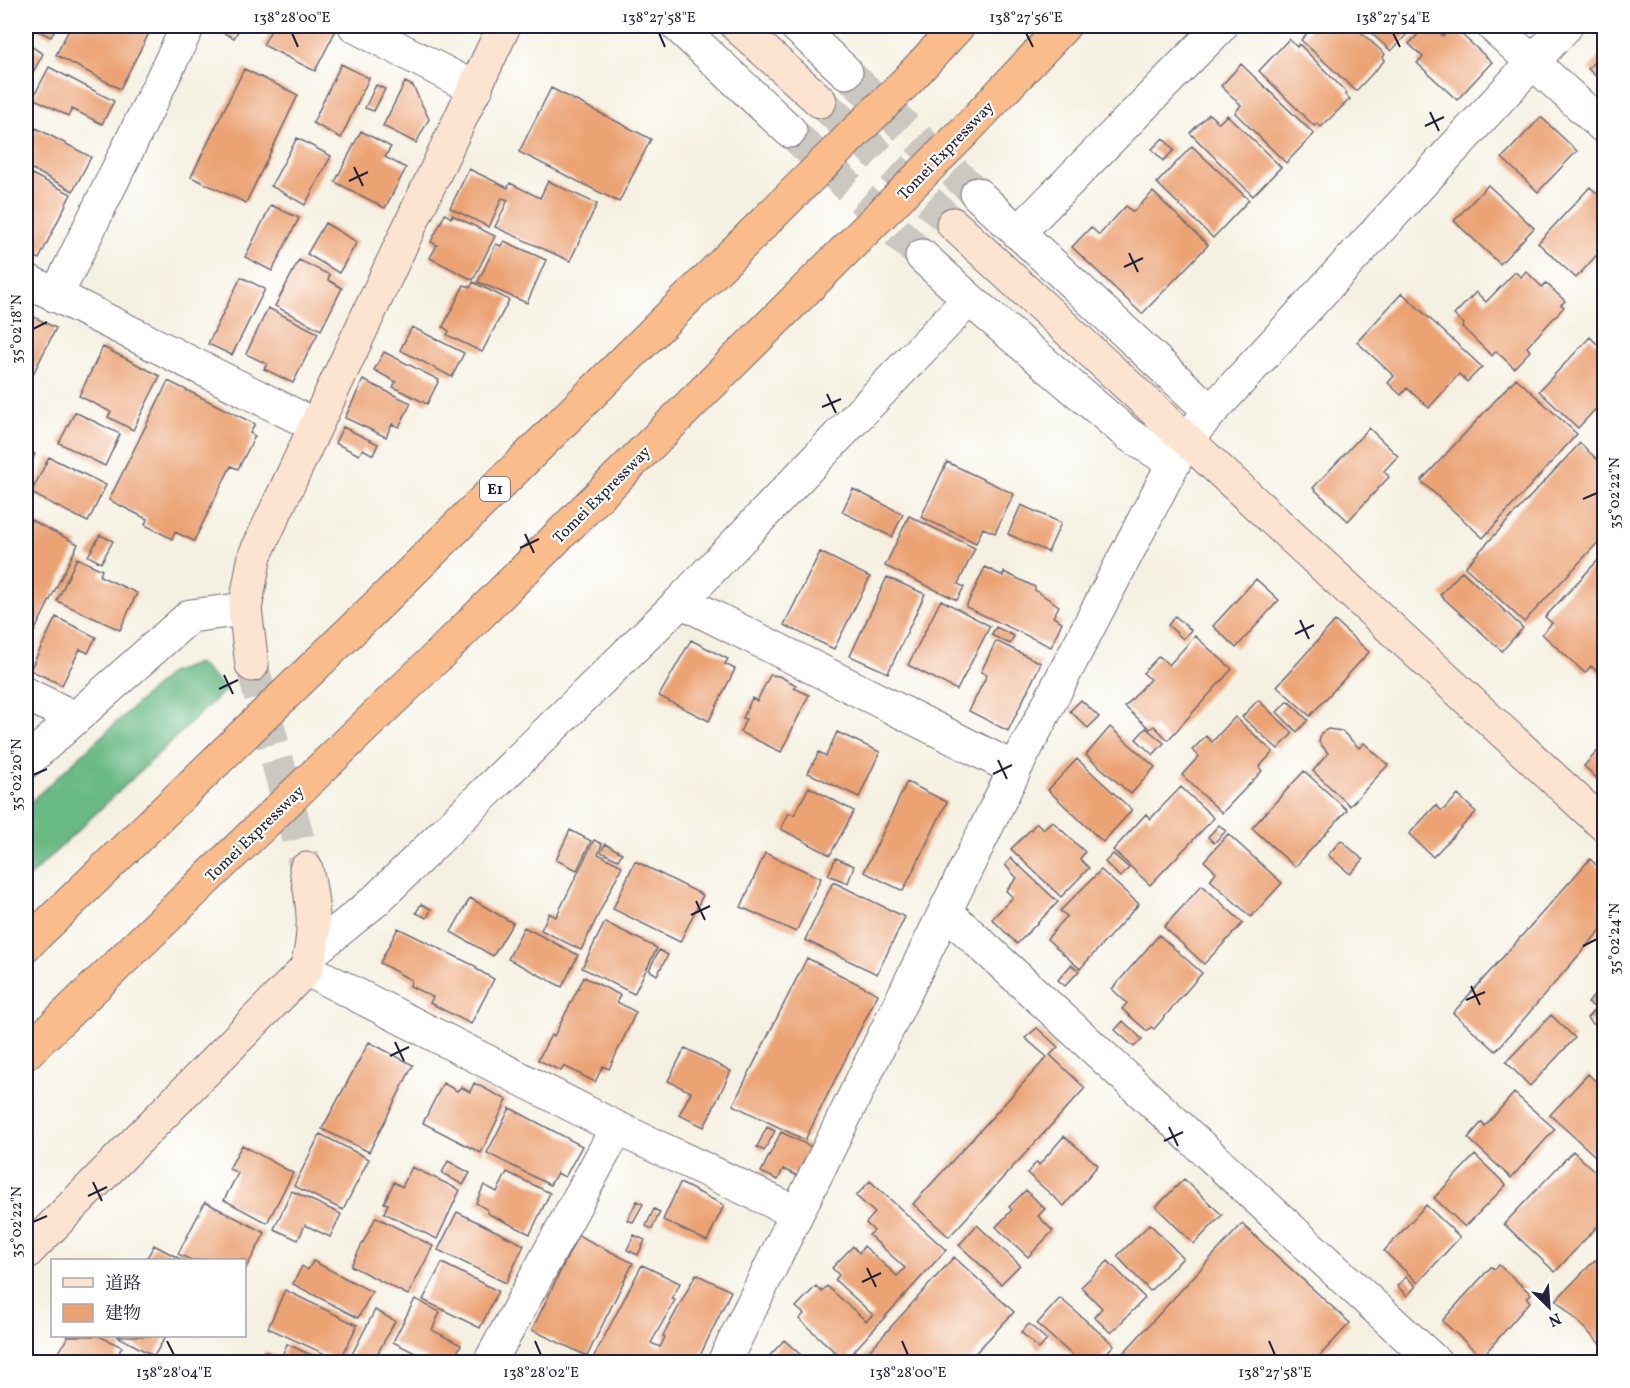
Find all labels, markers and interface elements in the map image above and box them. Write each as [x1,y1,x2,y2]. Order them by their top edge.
text: 138°28'00"E [253,8,331,29]
text: 138°27'58"E [622,8,696,29]
text: 138°27'56"E [989,8,1063,29]
text: 138°27'54"E [1356,8,1430,29]
street label: Tomei Expressway [893,97,1000,206]
text: 35°02'18"N [7,294,28,364]
street label: Tomei Expressway [549,441,656,549]
text: 35°02'22"N [1605,457,1626,529]
road number: E1 [480,477,510,501]
text: 35°02'20"N [7,739,28,811]
street label: Tomei Expressway [201,781,310,887]
text: 35°02'24"N [1605,903,1626,975]
text: 35°02'22"N [7,1186,28,1258]
legend [51,1259,246,1337]
text: 道路 [105,1272,141,1297]
north arrow [1519,1277,1579,1337]
text: 建物 [105,1302,141,1327]
text: N [1544,1306,1564,1331]
text: 138°28'04"E [136,1363,212,1384]
text: 138°28'02"E [503,1363,579,1384]
text: 138°28'00"E [869,1363,947,1384]
text: 138°27'58"E [1238,1363,1312,1384]

